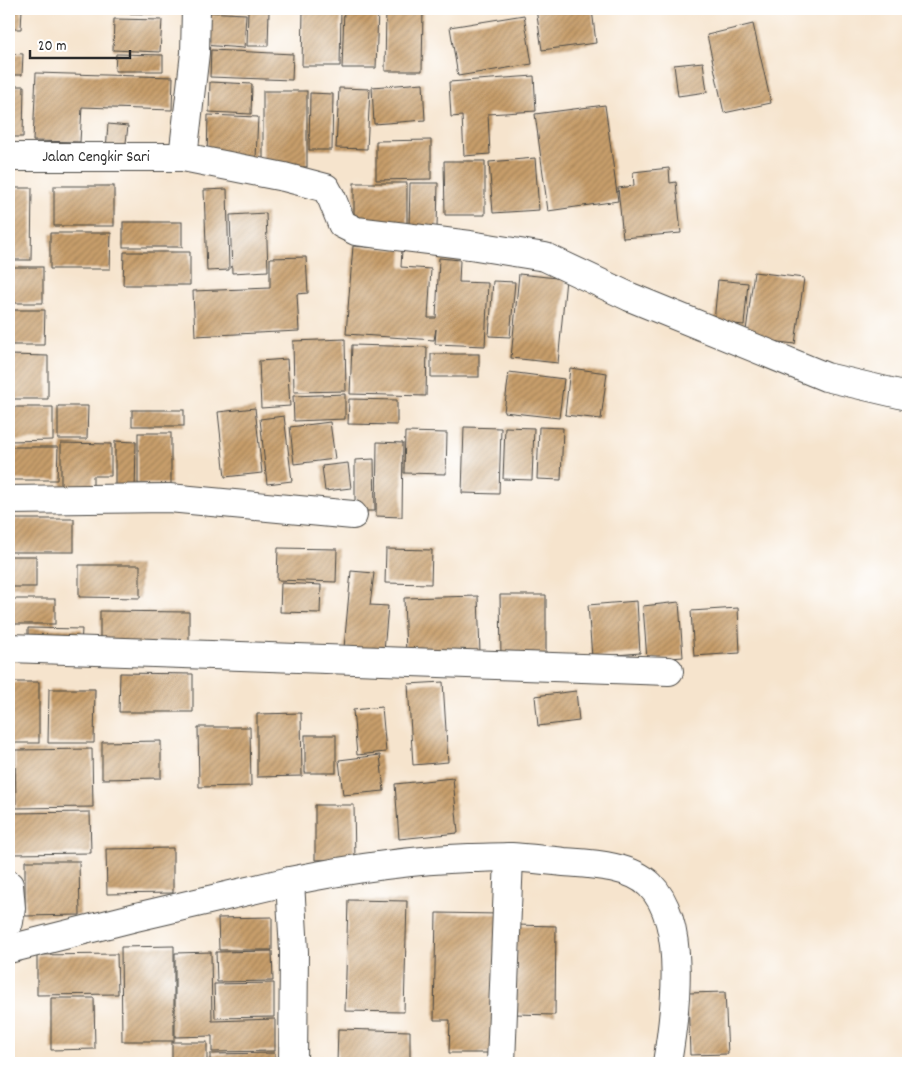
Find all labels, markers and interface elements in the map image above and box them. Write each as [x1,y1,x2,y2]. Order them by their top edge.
scale bar [30,28,130,60]
text: 20 m [38,36,66,58]
street label: Jalan Cengkir Sari [42,146,150,169]

